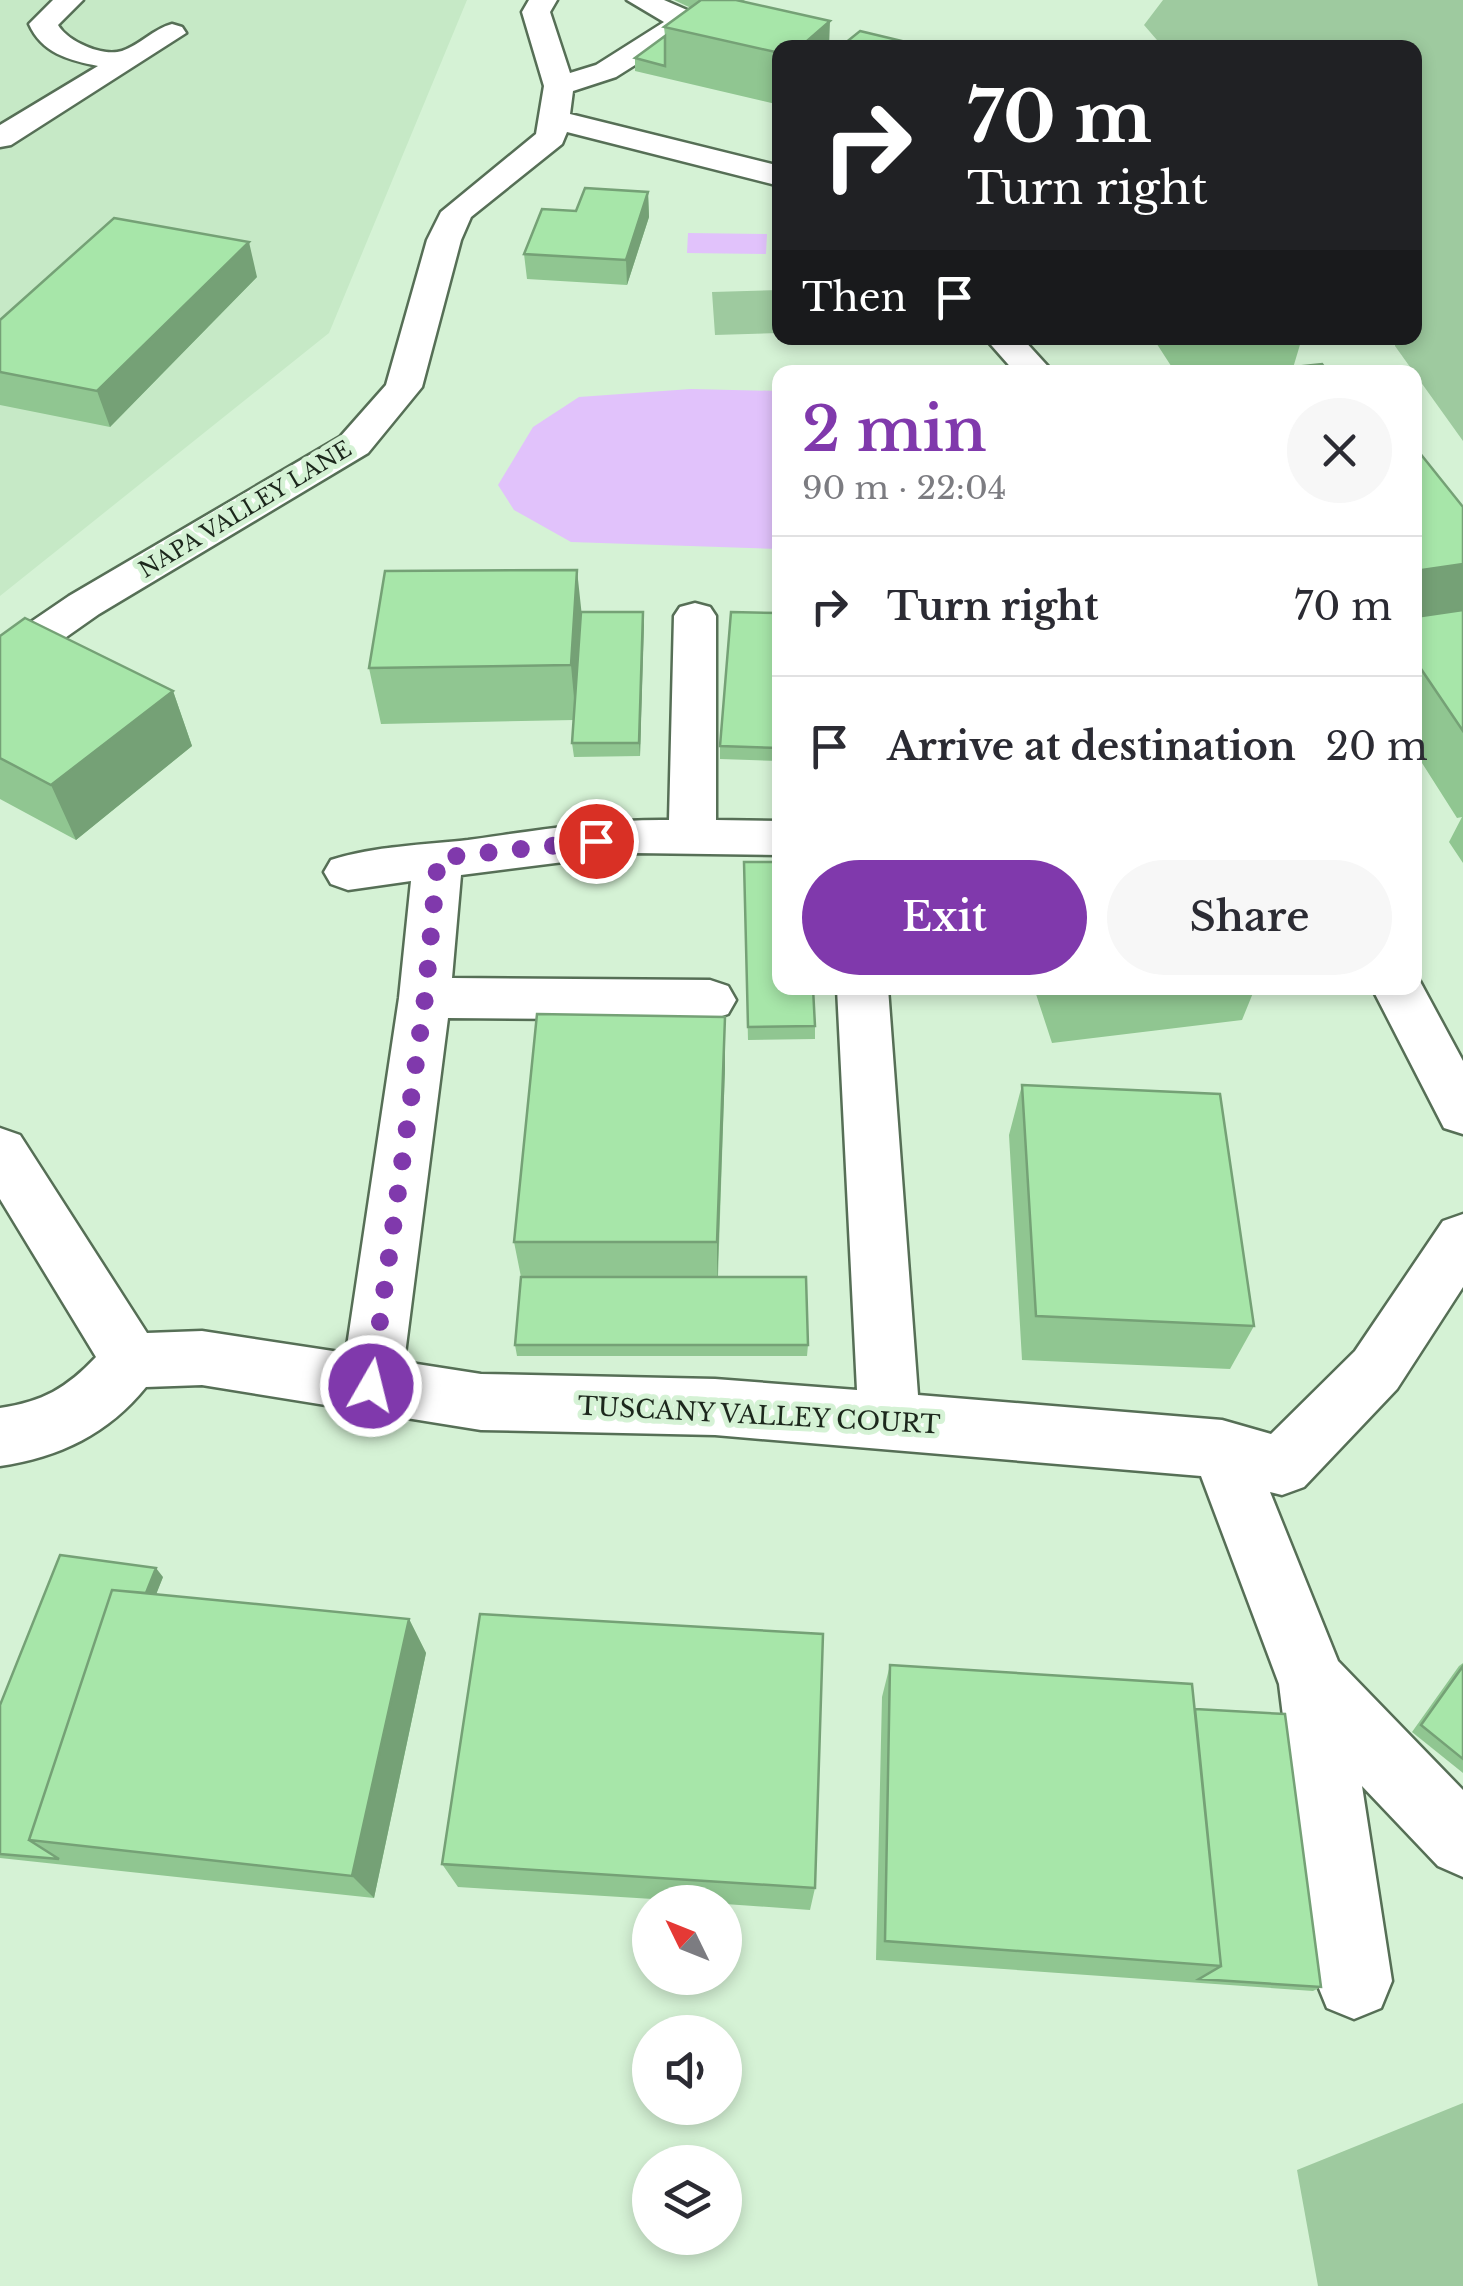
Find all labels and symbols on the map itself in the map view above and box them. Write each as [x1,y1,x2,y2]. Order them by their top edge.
street label: NAPA VALLEY LANE [134,435,356,584]
pin [554,799,639,884]
position arrow [319,1334,423,1438]
street label: TUSCANY VALLEY COURT [577,1391,941,1440]
north arrow [632,1885,742,1995]

